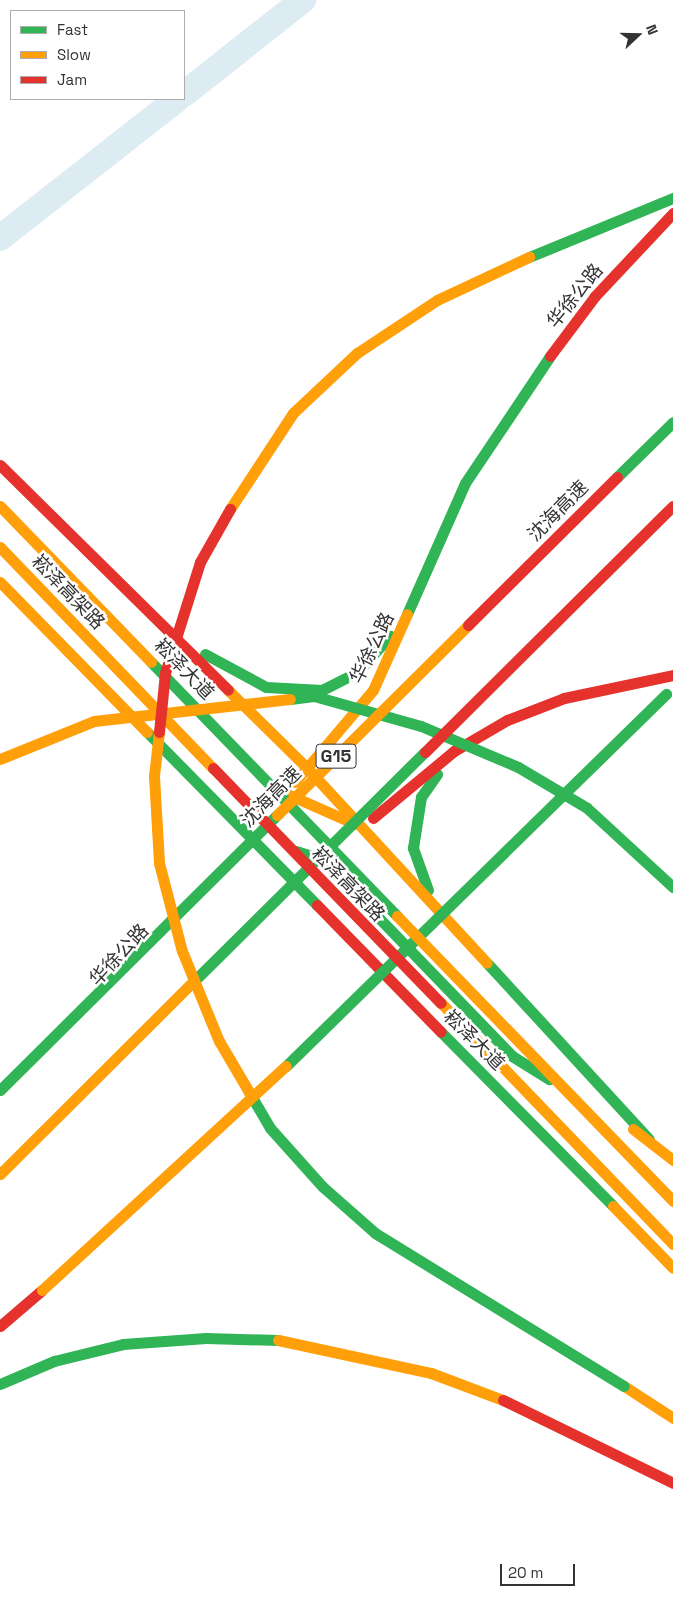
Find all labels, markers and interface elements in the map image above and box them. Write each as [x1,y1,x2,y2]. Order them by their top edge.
legend [10,10,185,100]
north arrow [613,10,663,60]
text: Fast [57,20,88,39]
text: N [642,22,662,37]
text: Slow [57,45,91,64]
text: Jam [57,70,87,89]
street label: 华徐公路 [542,259,608,333]
street label: 沈海高速 [523,476,593,546]
street label: 崧泽高架路 [27,550,109,634]
street label: 华徐公路 [345,609,399,687]
street label: 崧泽大道 [149,634,219,704]
road number: G15 [315,740,357,771]
street label: 沈海高速 [236,762,306,832]
street label: 崧泽高架路 [307,842,389,926]
street label: 华徐公路 [85,919,153,991]
street label: 崧泽大道 [439,1005,509,1075]
scale bar [503,1554,578,1586]
text: 20 m [508,1563,543,1582]

